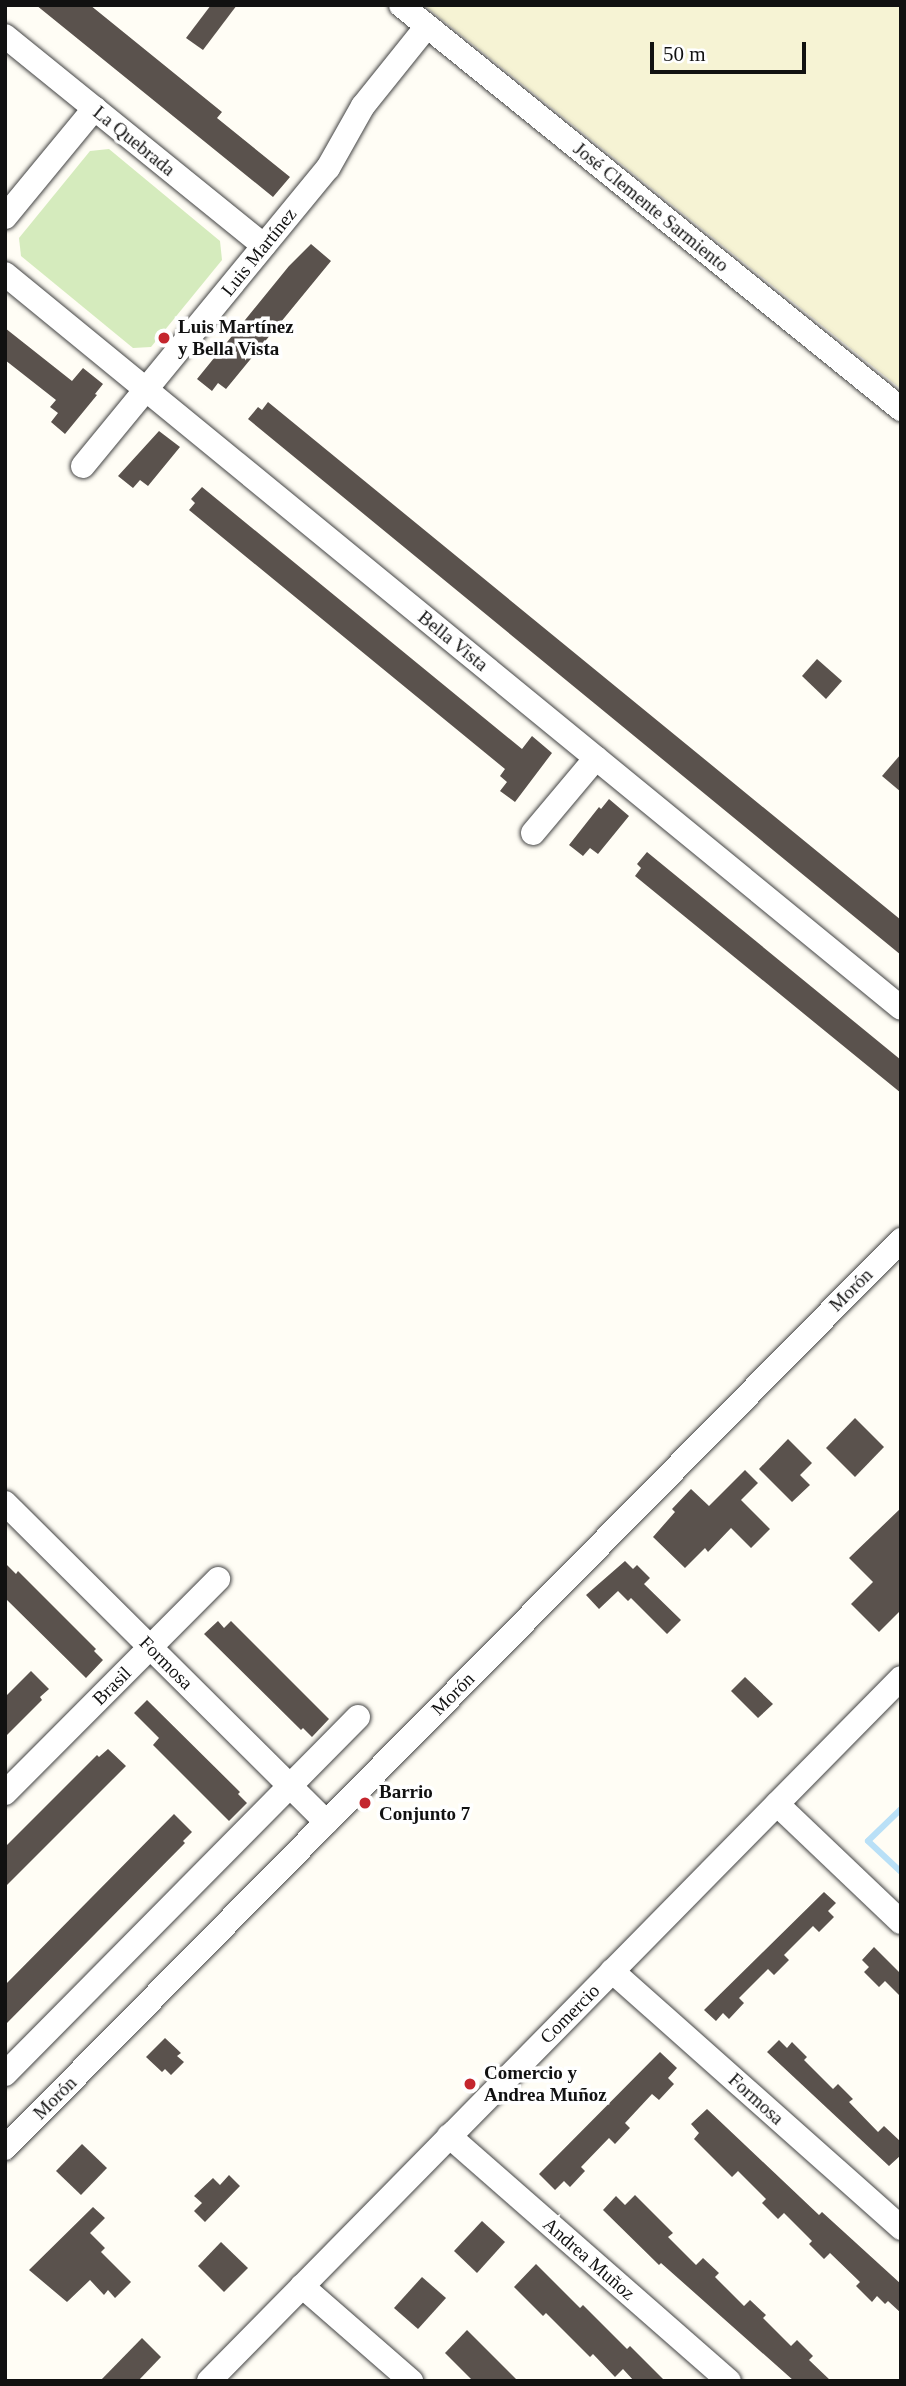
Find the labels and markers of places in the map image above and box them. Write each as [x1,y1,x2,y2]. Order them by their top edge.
place label: Luis Martínez y Bella Vista [178,316,294,360]
marker: Luis Martínez y Bella Vista [156,330,172,346]
place label: Barrio Conjunto 7 [379,1781,470,1825]
marker: Barrio Conjunto 7 [357,1795,373,1811]
place label: Comercio y Andrea Muñoz [484,2062,607,2106]
marker: Comercio y Andrea Muñoz [462,2076,478,2092]

